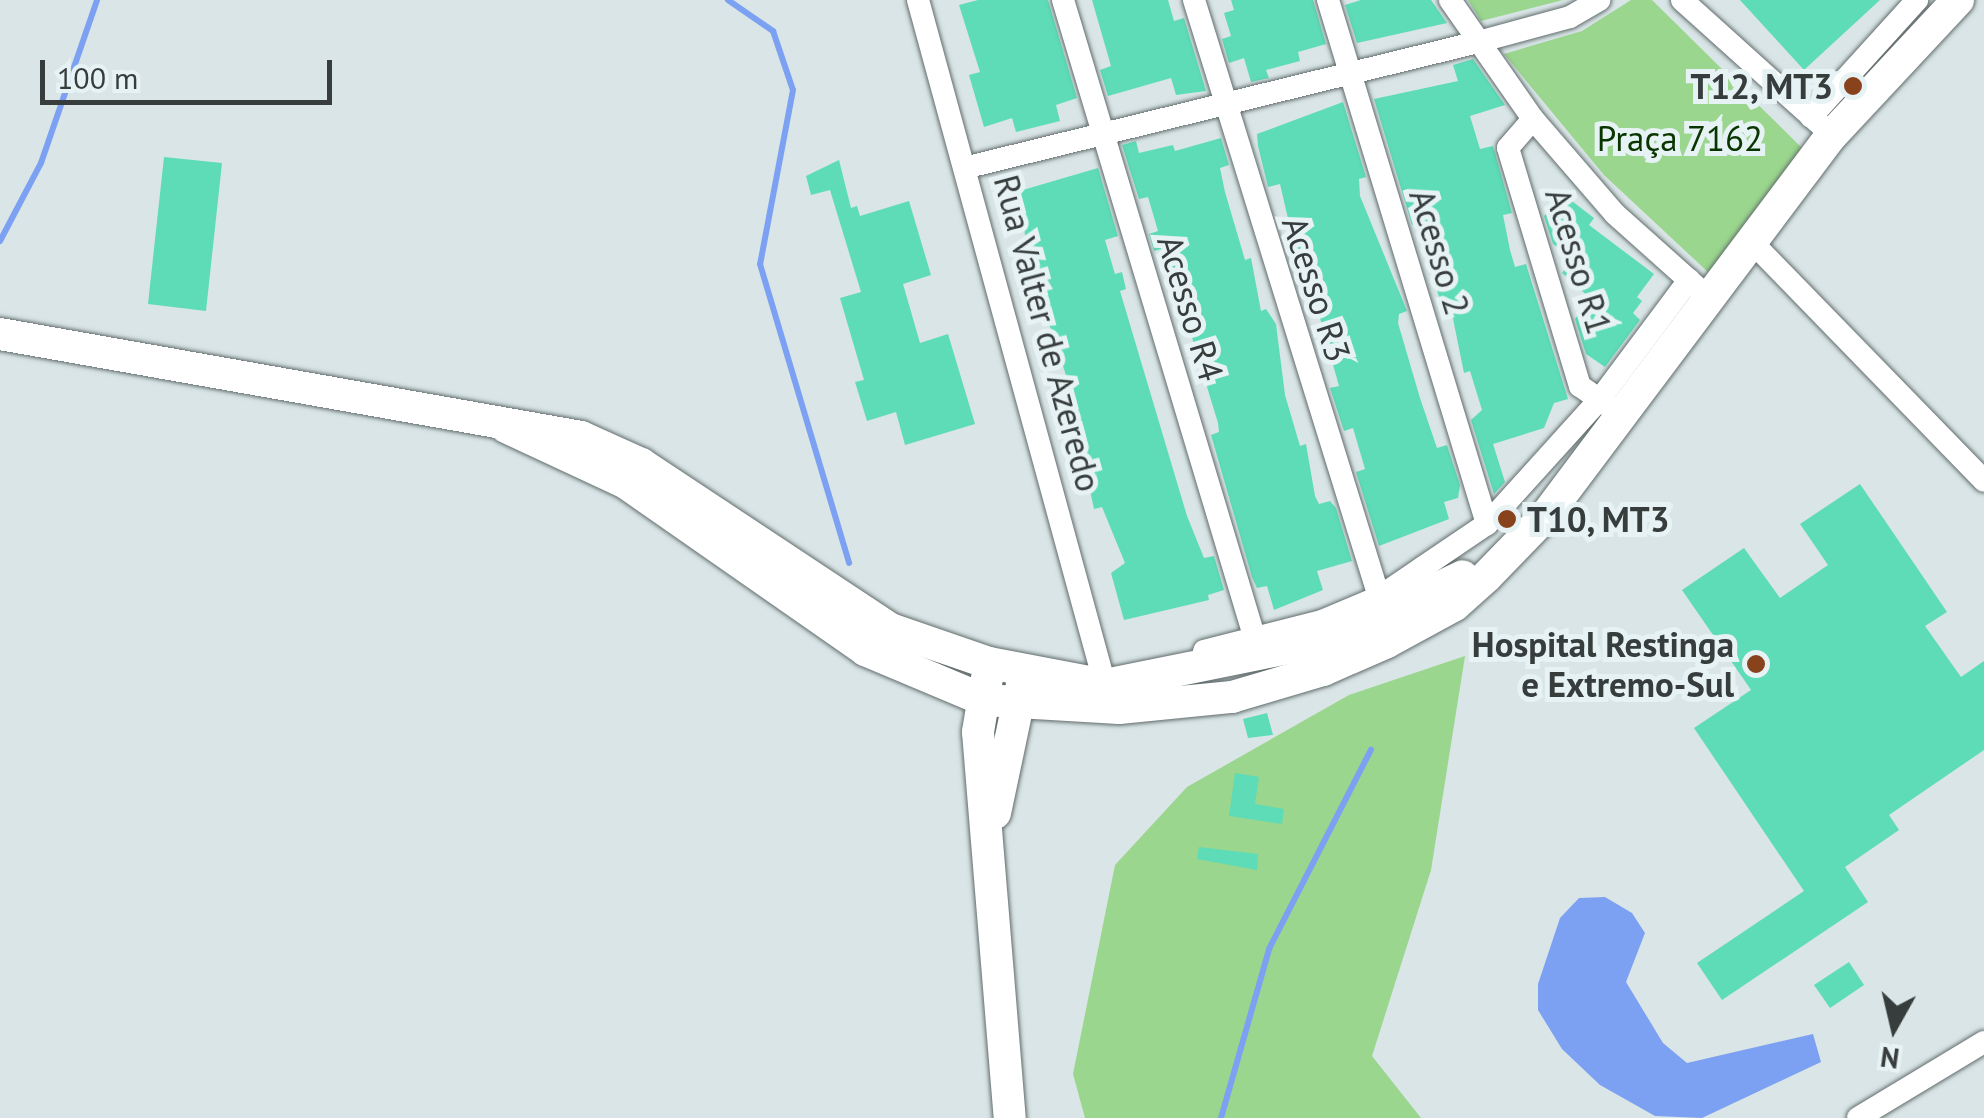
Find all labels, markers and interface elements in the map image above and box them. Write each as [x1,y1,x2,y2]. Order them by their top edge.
scale bar [45,40,338,102]
text: 100 m [57,58,138,97]
place label: T12, MT3 [1688,65,1833,107]
marker: T12, MT3 [1842,75,1864,97]
park label: Praça 7162 [1597,117,1763,159]
street label: Rua Valter de Azeredo [985,169,1111,497]
street label: Acesso R1 [1537,183,1621,339]
street label: Acesso 2 [1401,184,1479,320]
street label: Acesso R3 [1274,211,1360,367]
street label: Acesso R4 [1149,230,1233,386]
place label: T10, MT3 [1527,498,1672,540]
marker: T10, MT3 [1496,508,1518,530]
place label: Hospital Restinga e Extremo-Sul [1472,623,1734,705]
marker: Hospital Restinga e Extremo-Sul [1743,651,1769,677]
north arrow [1844,978,1944,1078]
text: N [1878,1039,1901,1078]

